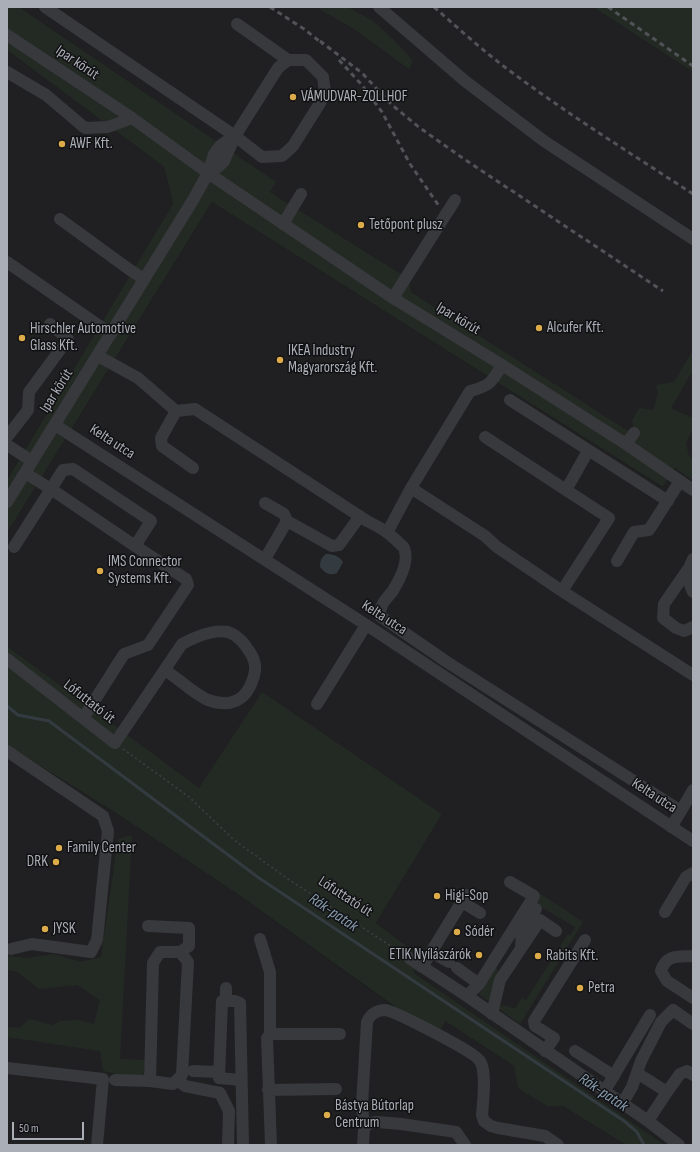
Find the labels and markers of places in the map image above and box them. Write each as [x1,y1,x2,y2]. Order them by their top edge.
place label: VÁMUDVAR-ZOLLHOF [301,88,408,106]
marker: VÁMUDVAR-ZOLLHOF [288,92,298,102]
place label: AWF Kft. [70,135,113,153]
marker: AWF Kft. [57,139,67,149]
place label: Tetőpont plusz [369,216,443,234]
marker: Tetőpont plusz [356,220,366,230]
place label: Alcufer Kft. [547,319,604,337]
place label: Hirschler Automotive Glass Kft. [30,320,136,355]
marker: Alcufer Kft. [534,323,544,333]
marker: Hirschler Automotive Glass Kft. [17,333,27,343]
place label: IKEA Industry Magyarország Kft. [288,342,377,377]
marker: IKEA Industry Magyarország Kft. [275,355,285,365]
place label: IMS Connector Systems Kft. [108,553,182,588]
marker: IMS Connector Systems Kft. [95,566,105,576]
place label: Family Center [67,839,136,857]
marker: Family Center [54,843,64,853]
place label: DRK [27,853,48,871]
marker: DRK [51,857,61,867]
place label: Higi-Sop [445,887,488,905]
marker: Higi-Sop [432,891,442,901]
place label: JYSK [53,920,75,938]
place label: Sódér [465,923,494,941]
marker: JYSK [40,924,50,934]
marker: Sódér [452,927,462,937]
place label: ETIK Nyílászárók [389,946,471,964]
place label: Rabits Kft. [546,947,598,965]
marker: ETIK Nyílászárók [474,950,484,960]
marker: Rabits Kft. [533,951,543,961]
place label: Petra [588,979,615,997]
marker: Petra [575,983,585,993]
place label: Bástya Bútorlap Centrum [335,1097,414,1132]
marker: Bástya Bútorlap Centrum [322,1110,332,1120]

